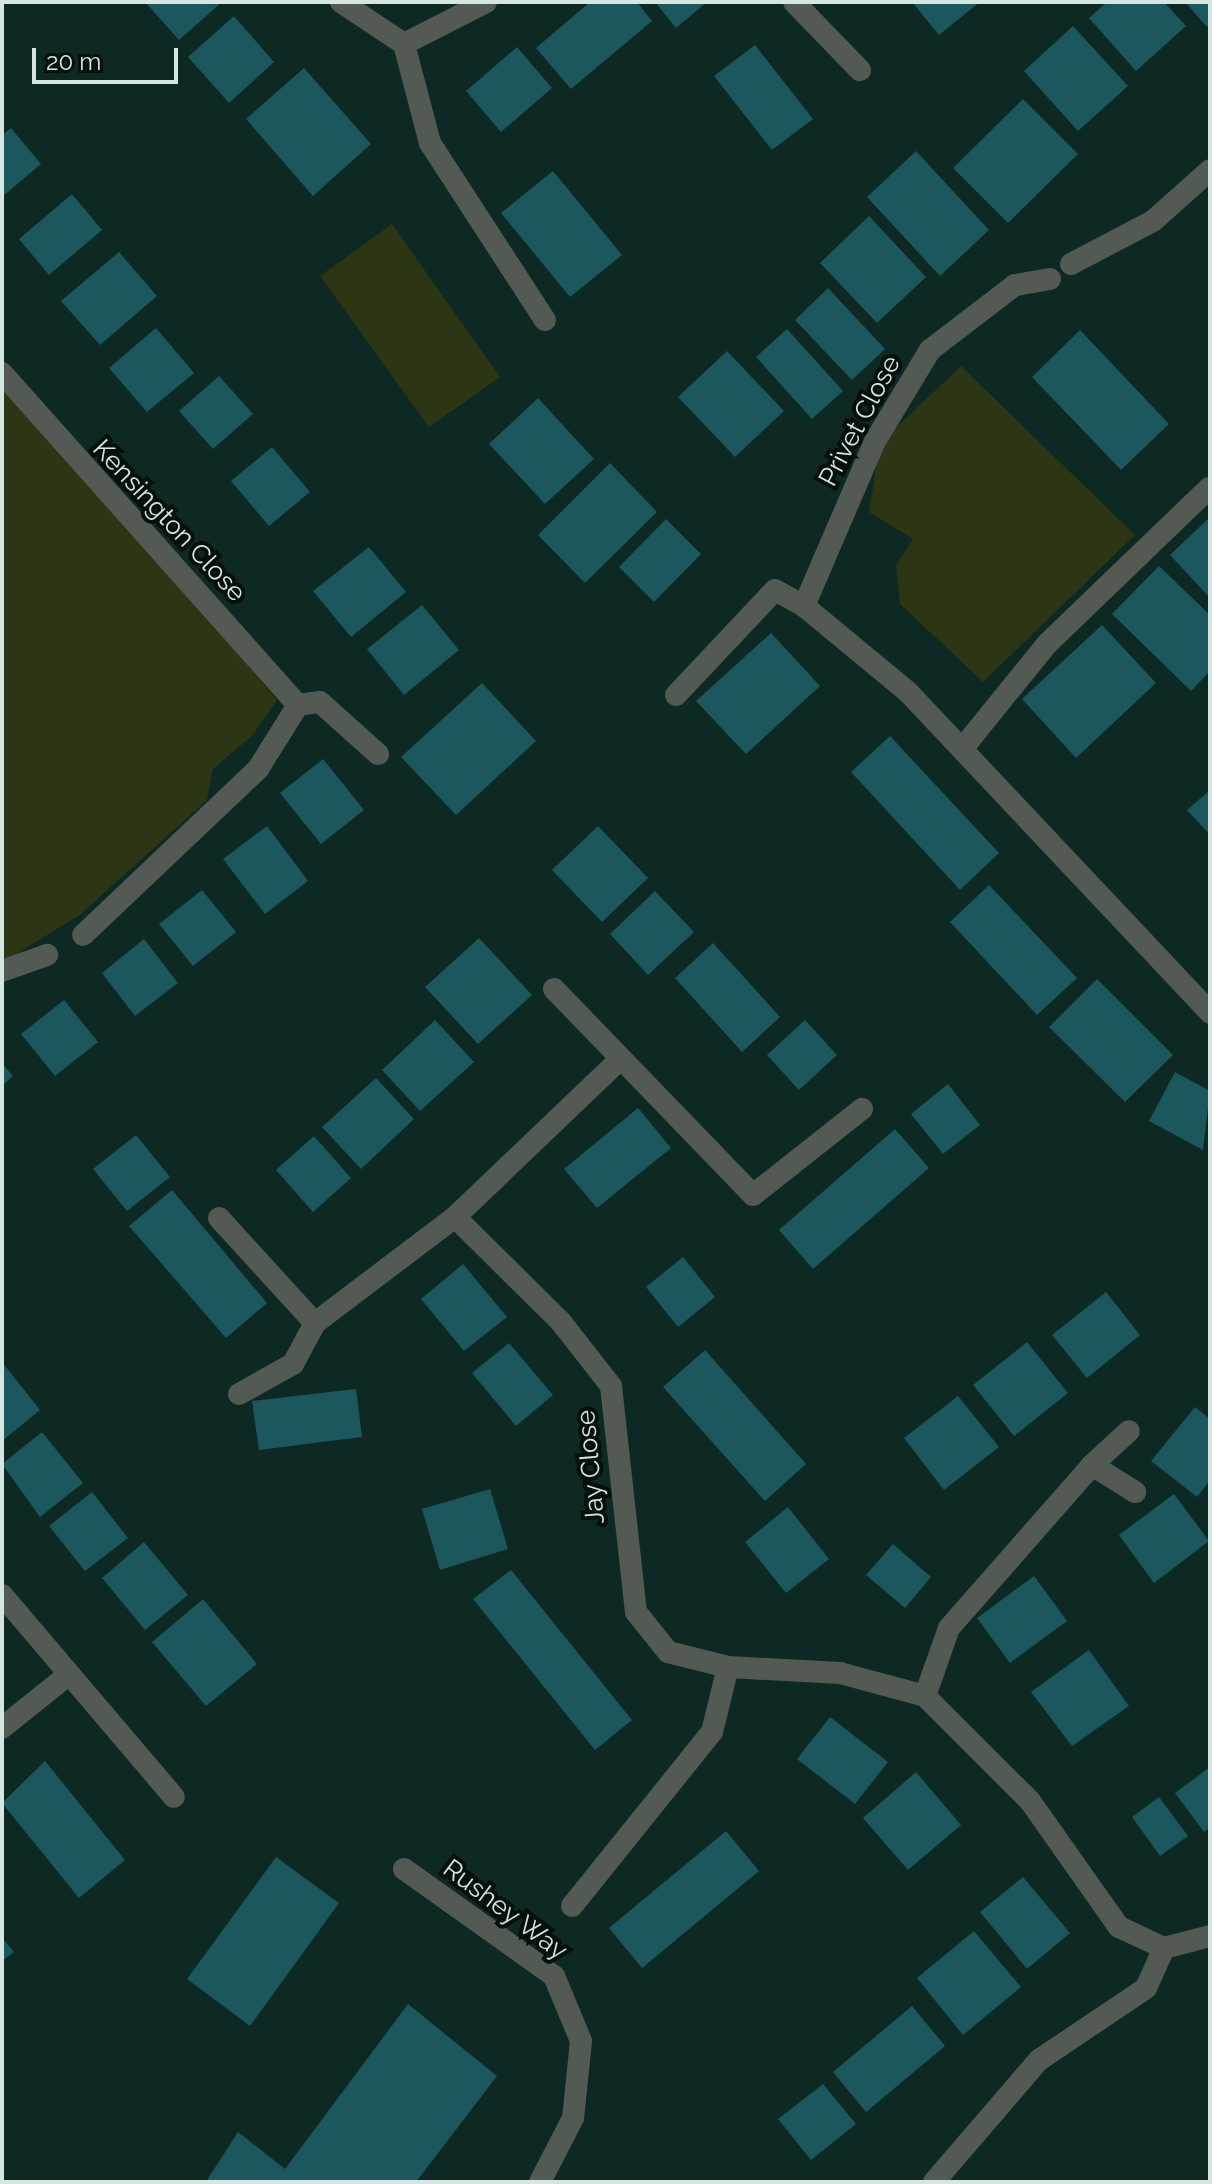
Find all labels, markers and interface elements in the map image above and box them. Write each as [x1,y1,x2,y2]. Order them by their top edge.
scale bar [36,32,182,82]
text: 20 m [46,47,101,76]
street label: Privet Close [813,351,907,491]
street label: Kensington Close [86,434,252,608]
street label: Jay Close [570,1408,612,1526]
street label: Rushey Way [436,1853,574,1967]

